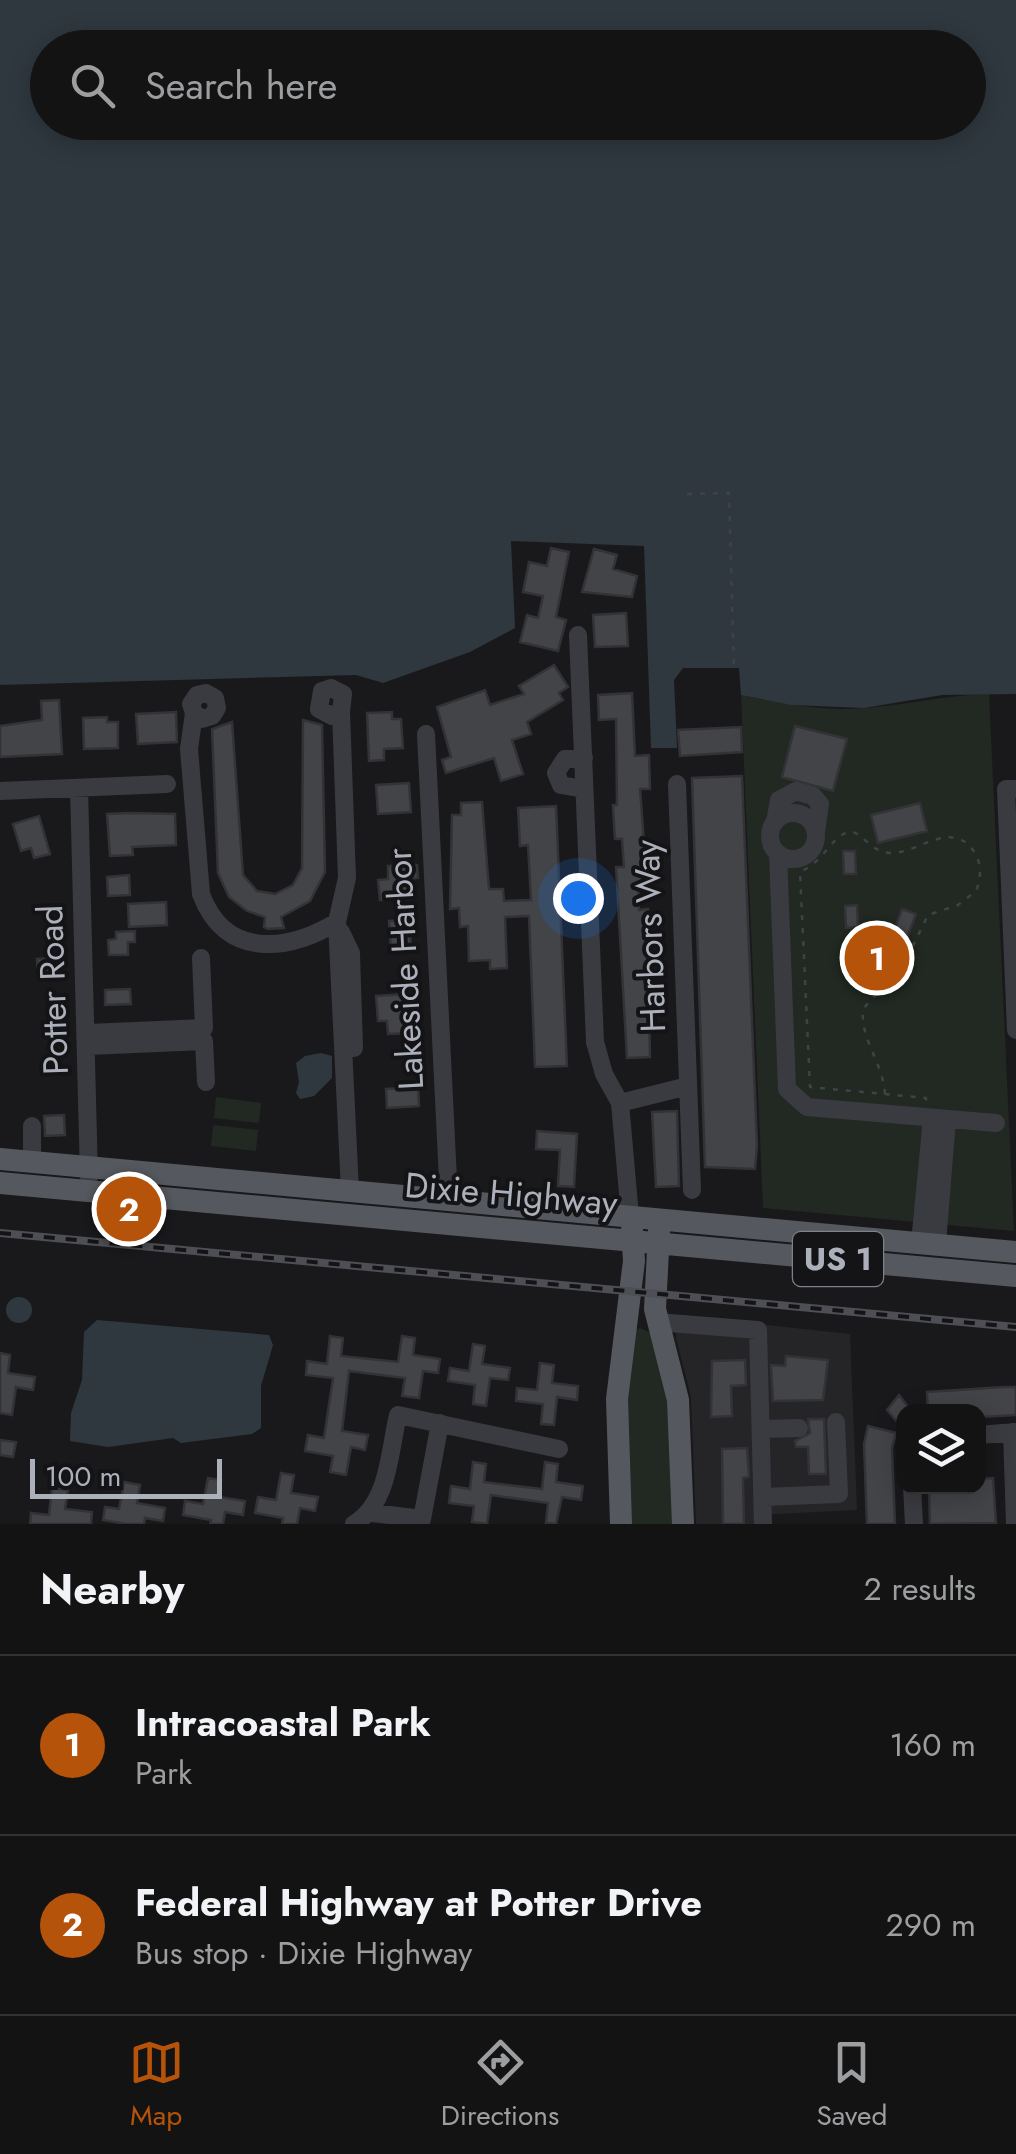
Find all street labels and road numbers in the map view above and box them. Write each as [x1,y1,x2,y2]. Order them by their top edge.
street label: Harbors Way [622,838,678,1033]
street label: Lakeside Harbor [374,847,436,1091]
street label: Potter Road [25,904,81,1076]
street label: Dixie Highway [403,1160,620,1228]
road number: US 1 [793,1232,883,1286]

